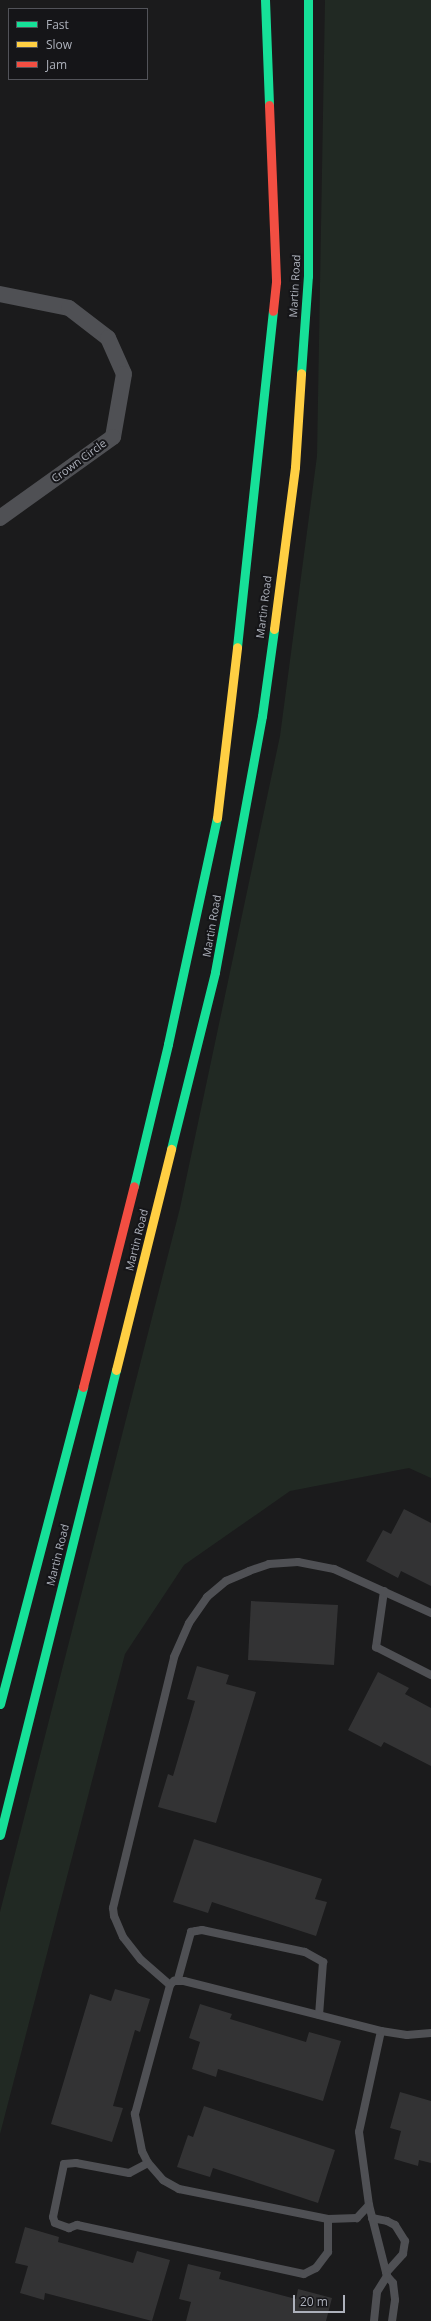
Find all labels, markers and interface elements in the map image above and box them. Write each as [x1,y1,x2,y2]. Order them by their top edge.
legend [8,8,148,80]
text: Fast [46,16,69,33]
text: Slow [46,36,72,53]
text: Jam [46,56,67,73]
street label: Martin Road [287,254,303,318]
street label: Crown Circle [49,437,109,485]
street label: Martin Road [254,575,274,639]
street label: Martin Road [200,894,224,958]
street label: Martin Road [123,1208,151,1272]
street label: Martin Road [44,1523,72,1587]
scale bar [295,2287,347,2313]
text: 20 m [300,2293,328,2310]

